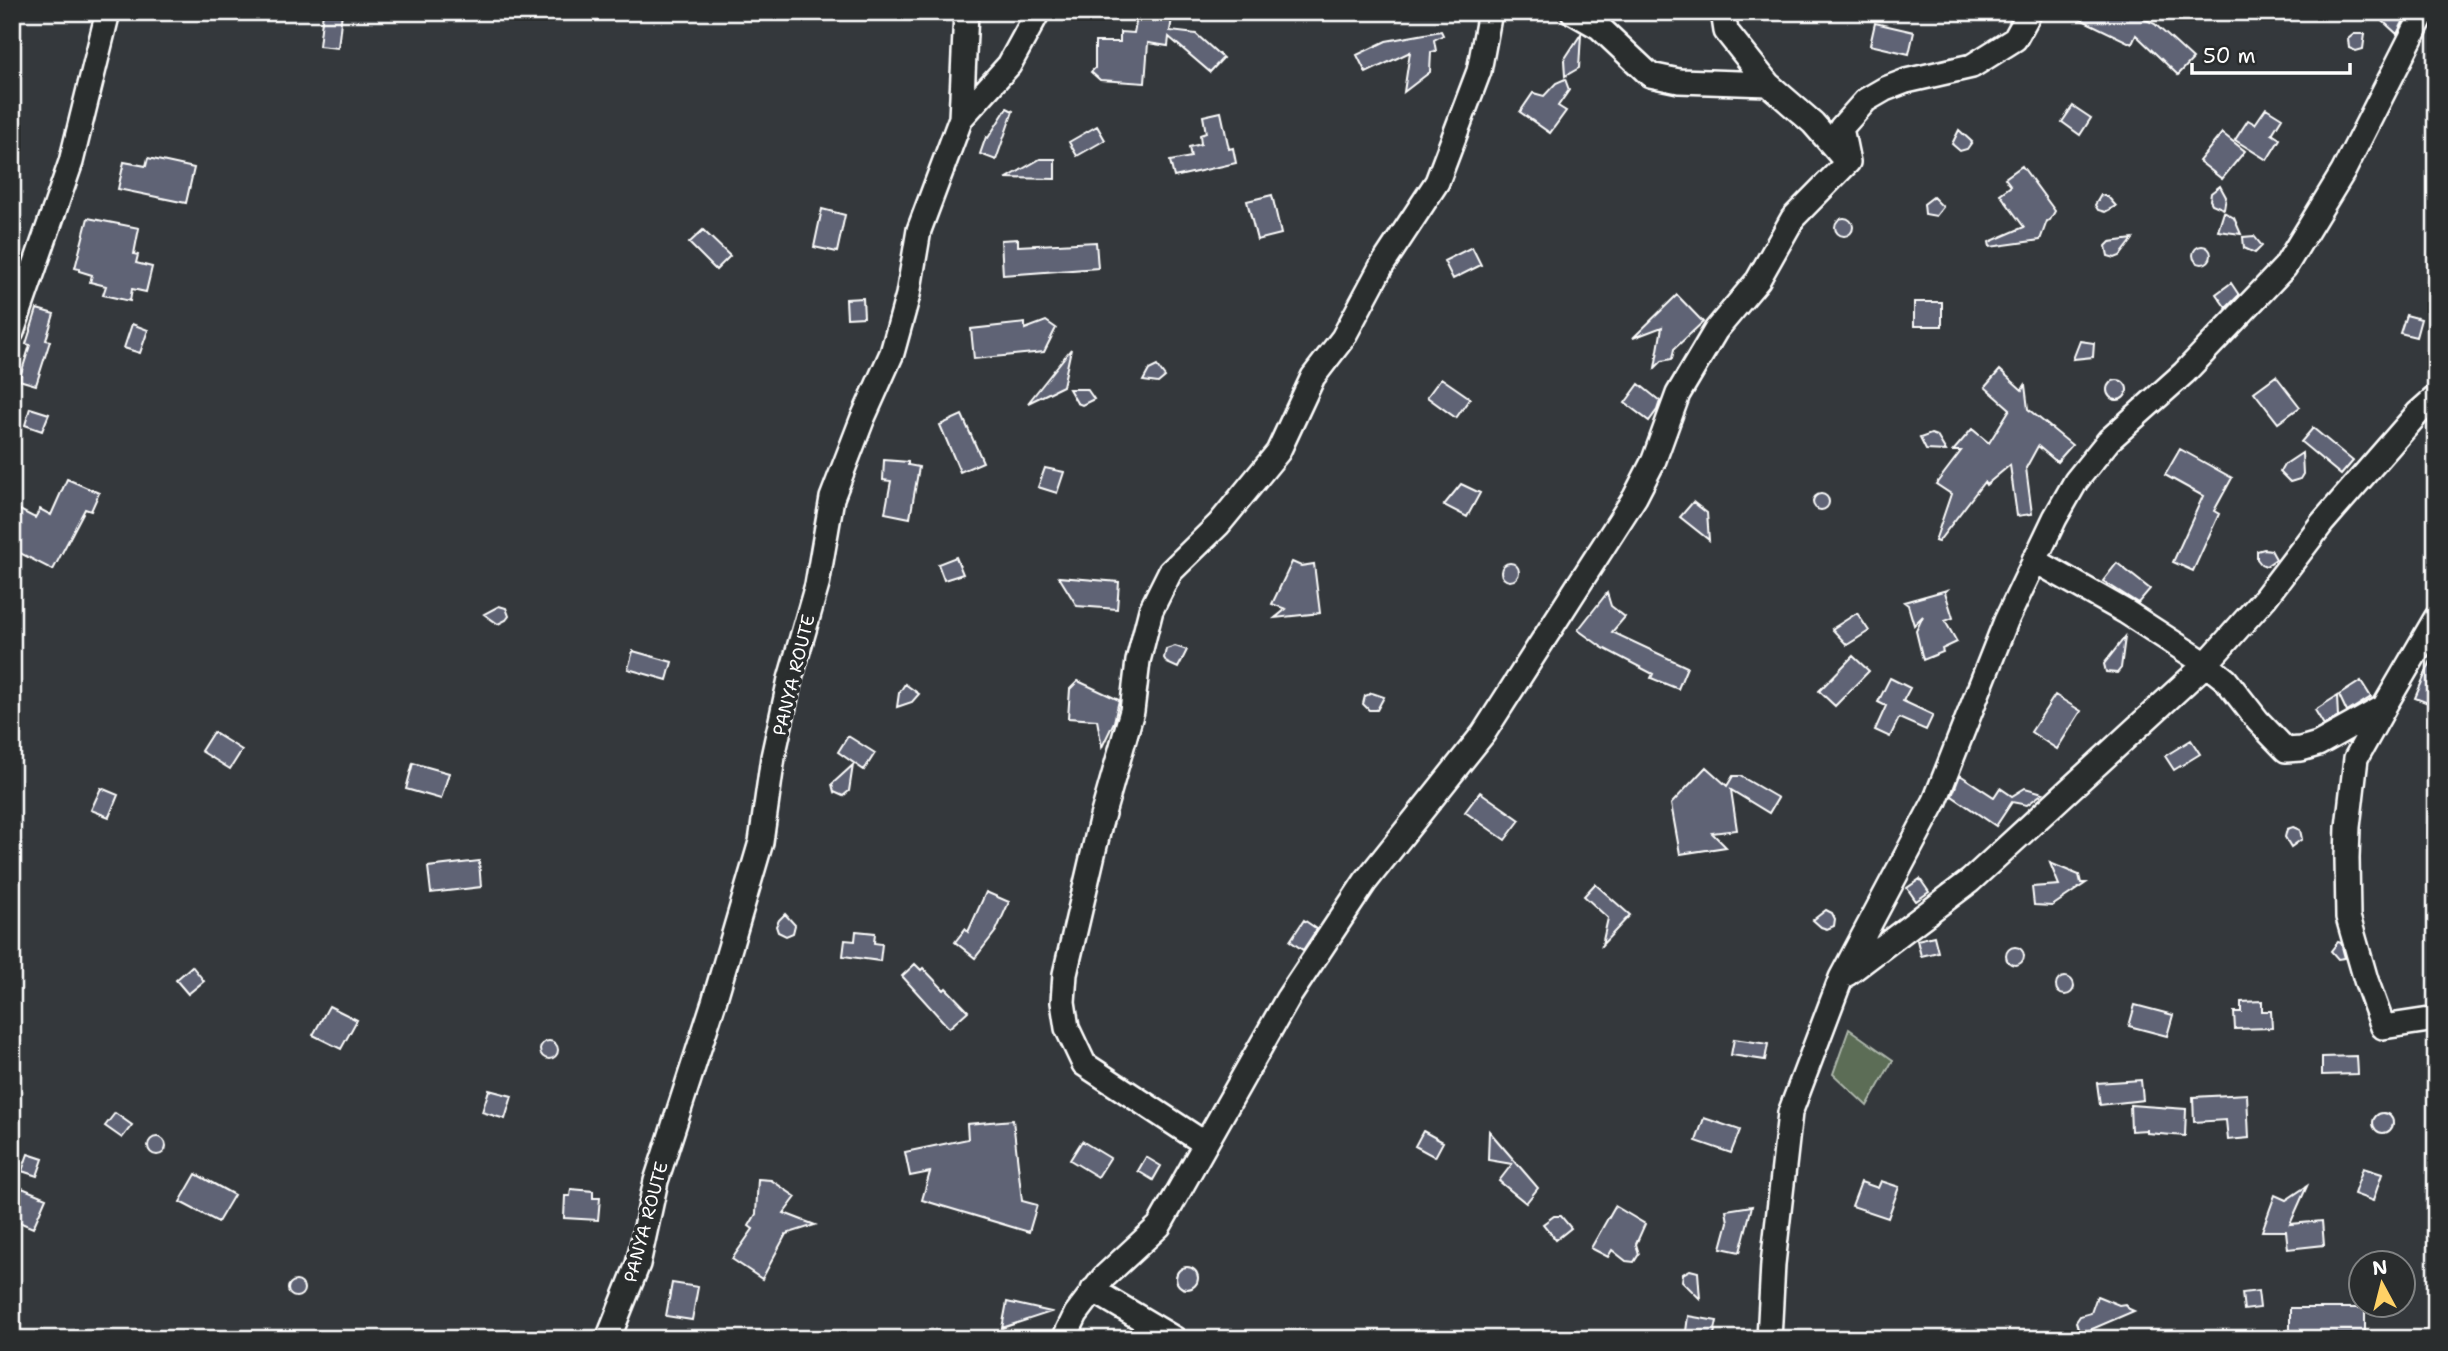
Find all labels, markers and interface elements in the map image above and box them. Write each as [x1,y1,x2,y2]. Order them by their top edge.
scale bar [2192,32,2350,76]
text: 50 m [2203,42,2256,70]
street label: PANYA ROUTE [767,612,821,738]
street label: PANYA ROUTE [618,1159,674,1285]
north arrow [2346,1250,2416,1320]
text: N [2371,1254,2389,1281]

